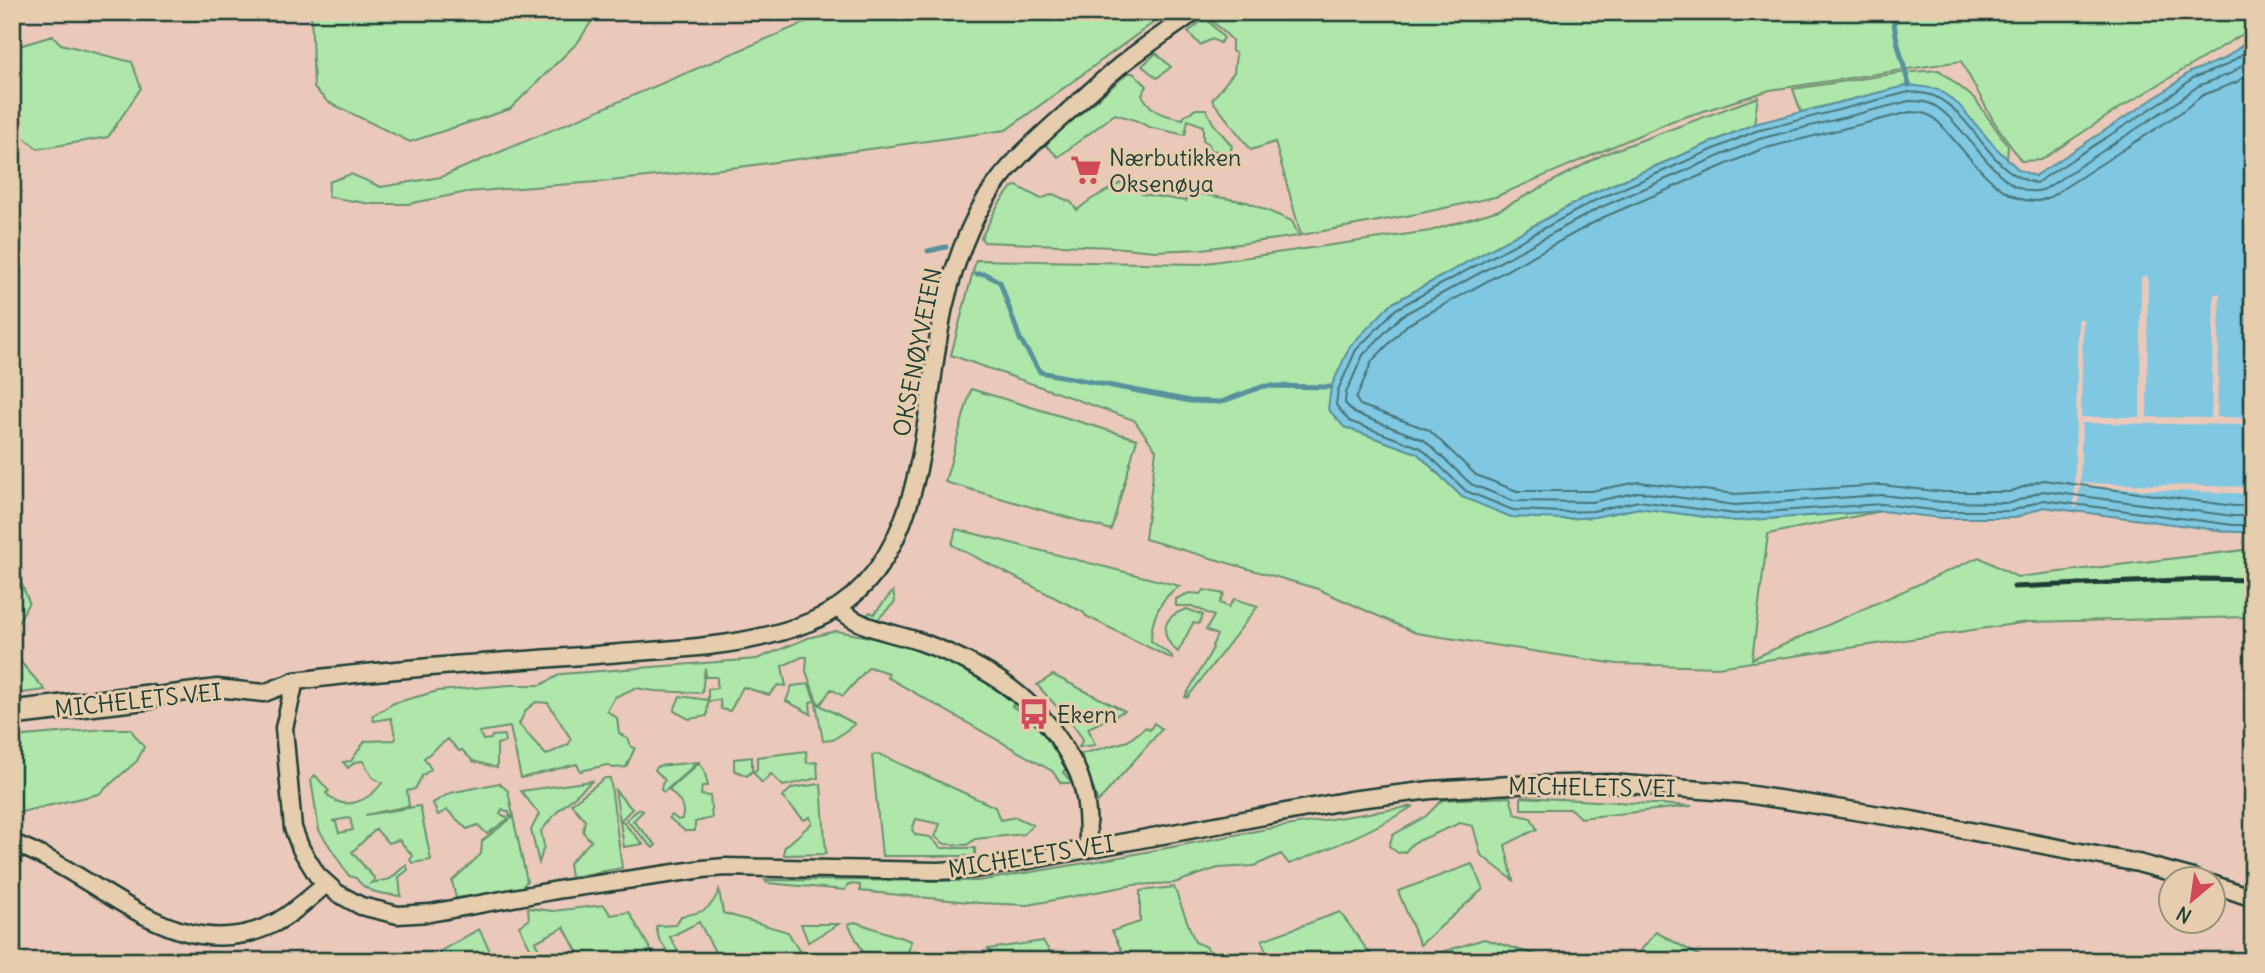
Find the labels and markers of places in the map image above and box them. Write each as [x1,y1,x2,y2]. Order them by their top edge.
place label: Nærbutikken Oksenøya [1109,143,1241,198]
supermarket icon: Nærbutikken Oksenøya [1069,153,1103,187]
bus stop icon: Ekern [1017,697,1051,731]
place label: Ekern [1057,700,1117,729]

